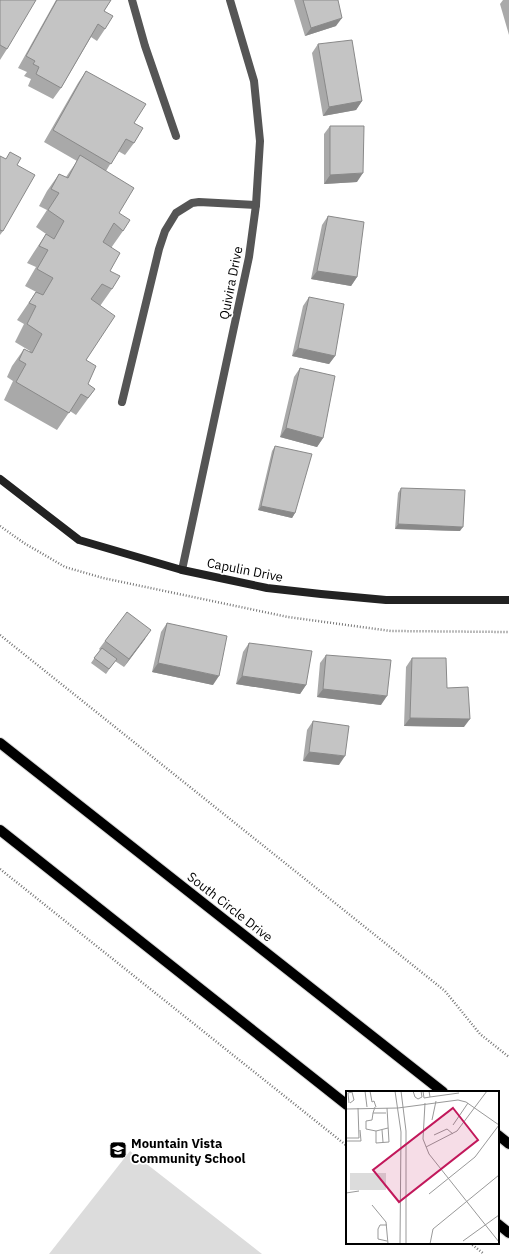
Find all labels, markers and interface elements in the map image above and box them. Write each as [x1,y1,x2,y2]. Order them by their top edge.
street label: Quivira Drive [216,245,246,321]
street label: Capulin Drive [205,554,285,586]
street label: South Circle Drive [184,868,276,946]
inset map [346,1091,499,1244]
place label: Mountain Vista Community School [131,1135,245,1167]
school or university icon: Mountain Vista Community School [108,1140,128,1160]

